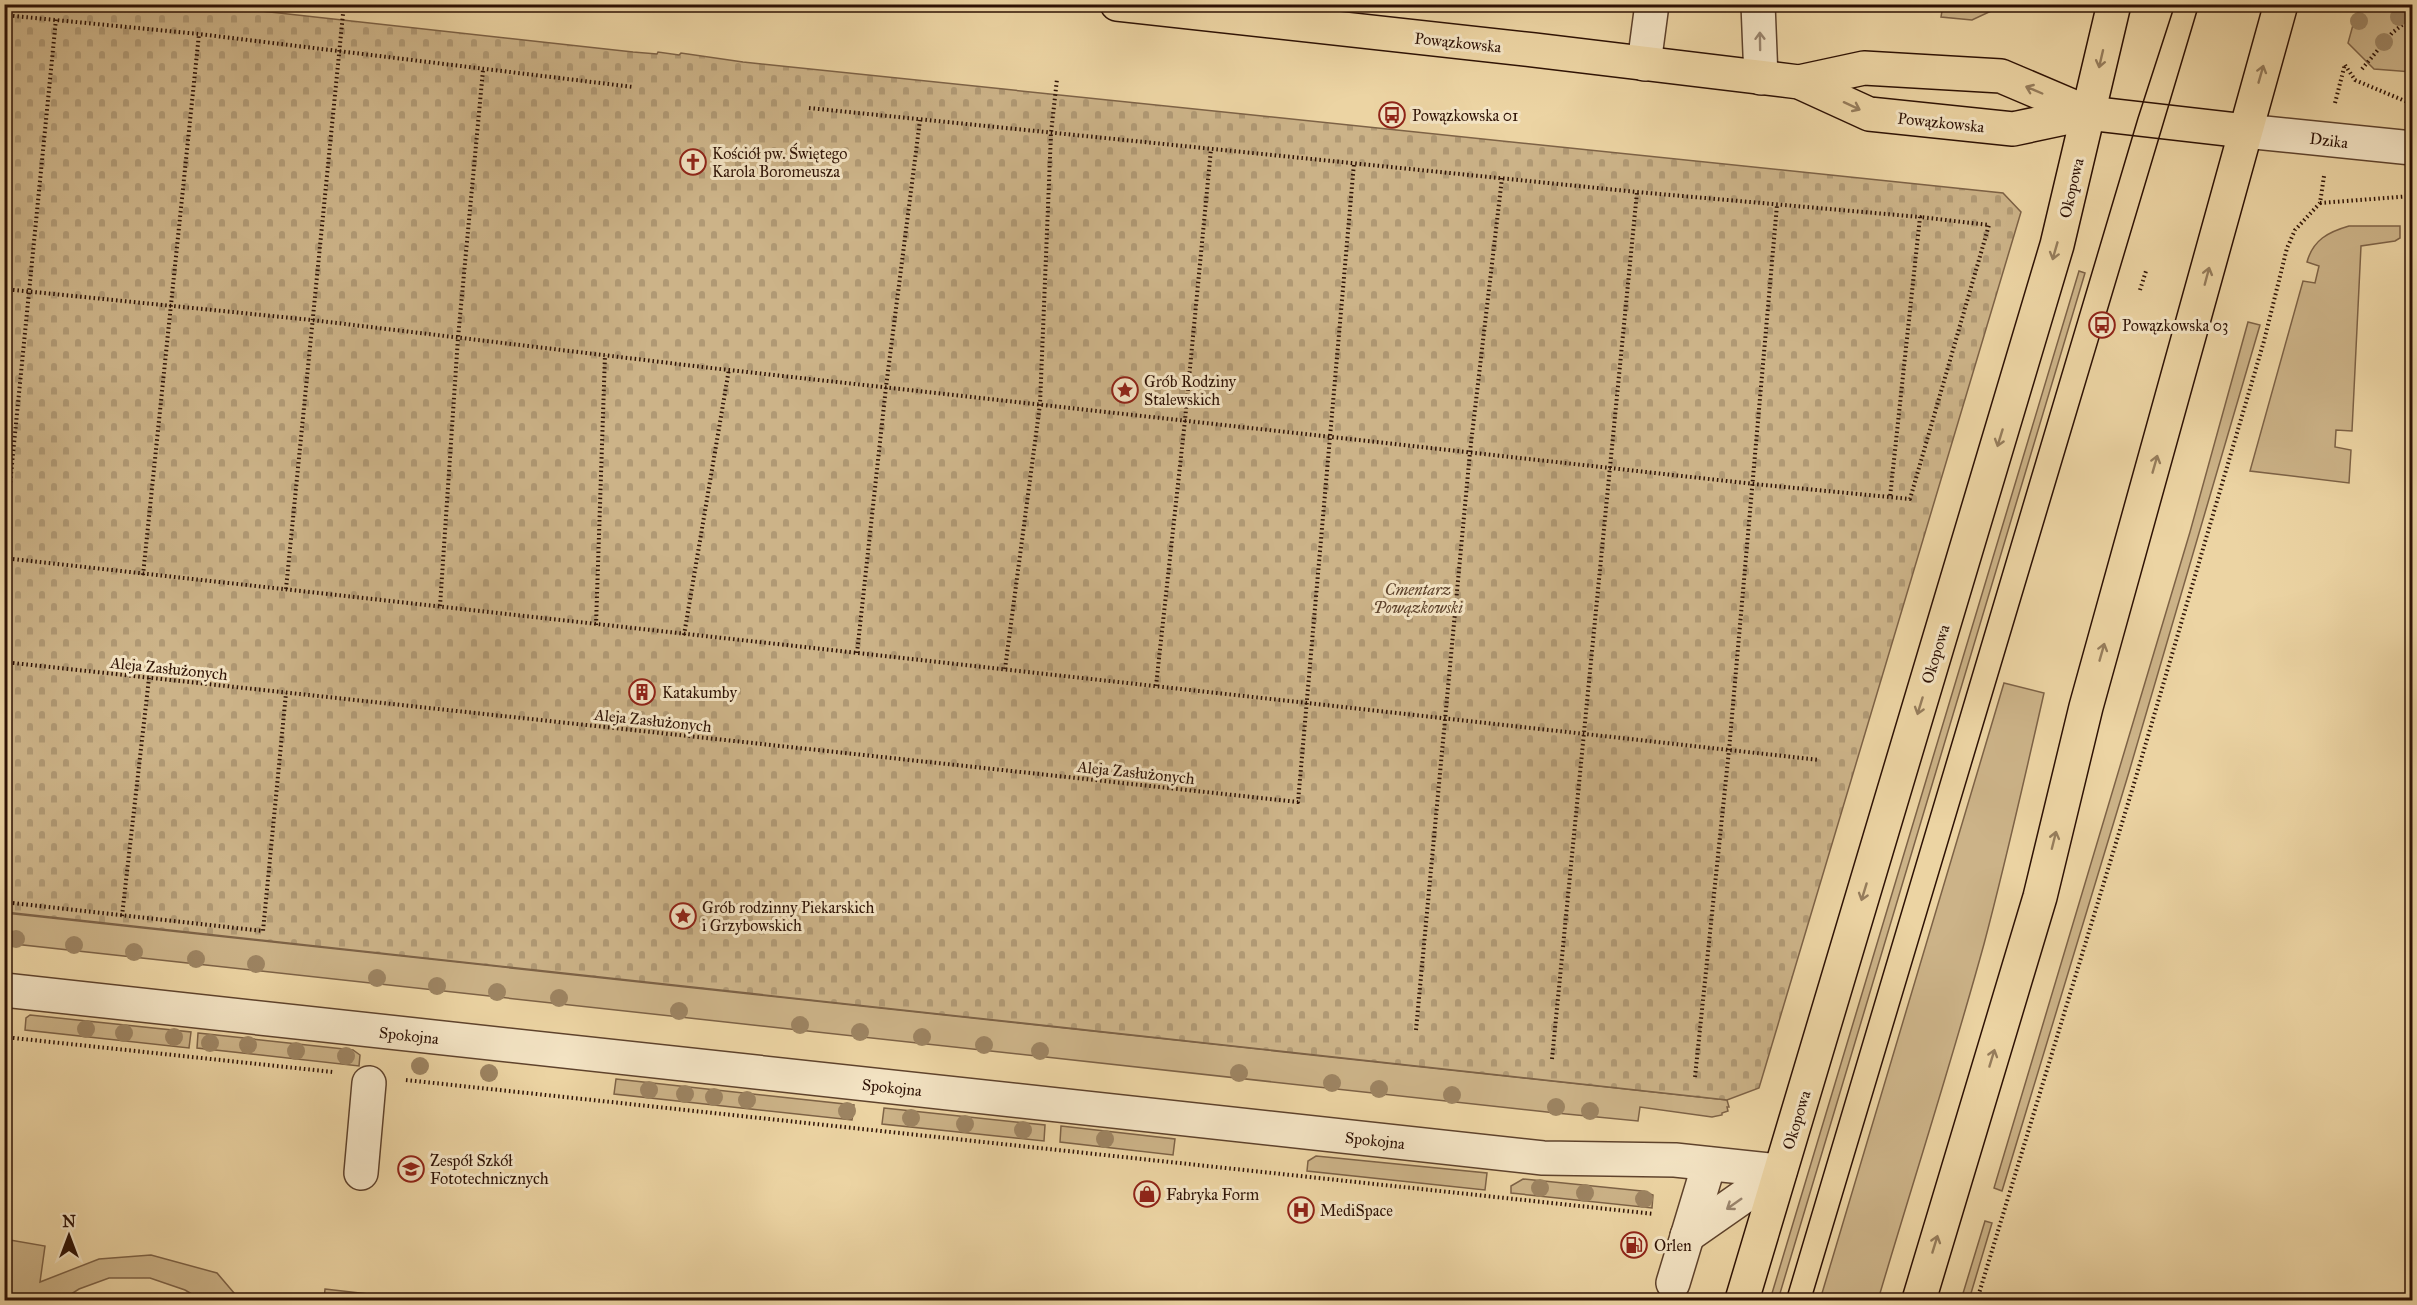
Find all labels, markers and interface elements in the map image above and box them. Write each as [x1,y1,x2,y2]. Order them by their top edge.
street label: Powązkowska [1414,28,1503,57]
one-way arrow [1754,32,1766,52]
one-way arrow [2094,49,2106,68]
one-way arrow [2256,65,2268,84]
one-way arrow [2025,84,2044,95]
bus stop icon: Powązkowska 01 [1377,100,1407,130]
one-way arrow [1843,102,1861,113]
place label: Powązkowska 01 [1412,106,1518,125]
street label: Powązkowska [1897,108,1986,137]
street label: Dzika [2309,129,2349,152]
place label: Kościół pw. Świętego Karola Boromeusza [712,142,847,181]
church icon: Kościół pw. Świętego Karola Boromeusza [678,147,708,177]
street label: Okopowa [2055,156,2088,220]
one-way arrow [2049,242,2060,261]
one-way arrow [2202,267,2213,286]
bus stop icon: Powązkowska 03 [2087,310,2117,340]
place label: Powązkowska 03 [2122,316,2228,335]
place label: Grób Rodziny Stalewskich [1144,372,1237,409]
place icon: Grób Rodziny Stalewskich [1110,375,1140,405]
one-way arrow [1994,428,2005,447]
one-way arrow [2150,455,2161,474]
park label: Cmentarz Powązkowski [1373,580,1463,617]
street label: Okopowa [1917,622,1954,686]
one-way arrow [2097,642,2108,661]
street label: Aleja Zasłużonych [108,653,229,684]
building icon: Katakumby [627,677,657,707]
place label: Katakumby [662,683,737,702]
one-way arrow [1914,696,1925,715]
street label: Aleja Zasłużonych [592,705,713,736]
street label: Aleja Zasłużonych [1075,757,1196,788]
one-way arrow [2048,831,2060,850]
one-way arrow [1858,883,1869,902]
place label: Grób rodzinny Piekarskich i Grzybowskich [702,898,874,935]
place icon: Grób rodzinny Piekarskich i Grzybowskich [668,901,698,931]
street label: Spokojna [378,1023,440,1048]
one-way arrow [1987,1049,1998,1068]
street label: Spokojna [861,1075,923,1100]
street label: Okopowa [1778,1088,1815,1152]
street label: Spokojna [1344,1128,1406,1153]
place label: Zespół Szkół Fototechnicznych [430,1151,549,1188]
school or university icon: Zespół Szkół Fototechnicznych [396,1154,426,1184]
shop icon: Fabryka Form [1132,1179,1162,1209]
place label: Fabryka Form [1166,1185,1260,1204]
hospital icon: MediSpace [1286,1195,1316,1225]
one-way arrow [1726,1198,1742,1210]
place label: MediSpace [1320,1201,1393,1220]
north arrow [39,1206,99,1266]
text: N [62,1212,76,1231]
fuel station icon: Orlen [1619,1230,1649,1260]
one-way arrow [1930,1235,1941,1254]
place label: Orlen [1654,1236,1692,1255]

